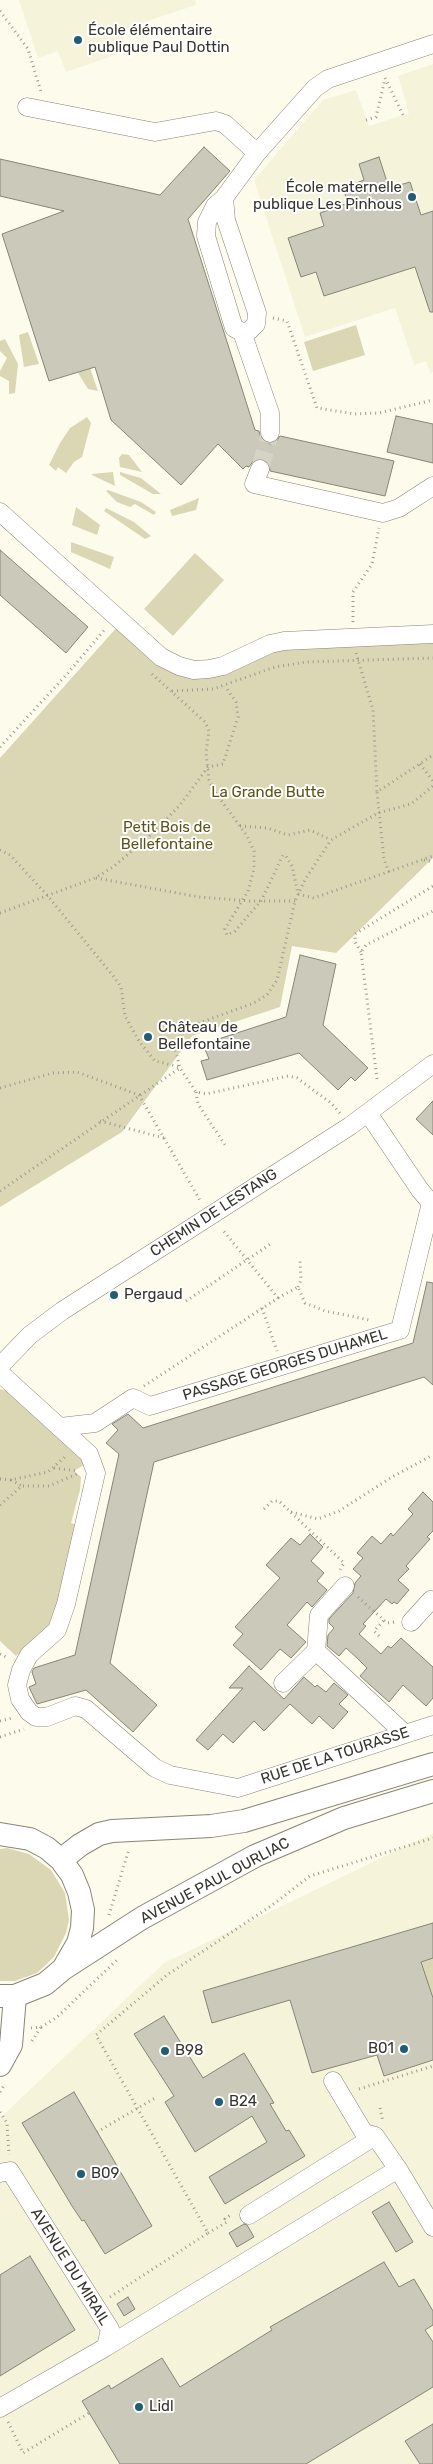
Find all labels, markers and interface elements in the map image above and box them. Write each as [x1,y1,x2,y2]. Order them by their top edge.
place label: École élémentaire publique Paul Dottin [88,22,230,57]
marker: École élémentaire publique Paul Dottin [72,34,84,46]
place label: École maternelle publique Les Pinhous [253,179,402,214]
marker: École maternelle publique Les Pinhous [406,191,418,203]
park label: La Grande Butte [211,784,325,802]
park label: Petit Bois de Bellefontaine [121,819,213,854]
place label: Château de Bellefontaine [158,1019,251,1054]
marker: Château de Bellefontaine [142,1031,154,1043]
street label: CHEMIN DE LESTANG [147,1165,281,1261]
place label: Pergaud [124,1286,183,1304]
marker: Pergaud [108,1289,120,1301]
street label: PASSAGE GEORGES DUHAMEL [181,1325,389,1405]
street label: RUE DE LA TOURASSE [259,1723,411,1789]
street label: AVENUE PAUL OURLIAC [137,1834,293,1928]
place label: B01 [368,2040,394,2058]
place label: B98 [175,2042,203,2060]
marker: B01 [398,2043,410,2055]
marker: B98 [159,2045,171,2057]
place label: B24 [229,2093,257,2111]
marker: B24 [213,2096,225,2108]
place label: B09 [91,2165,119,2183]
marker: B09 [75,2168,87,2180]
street label: AVENUE DU MIRAIL [27,2205,113,2329]
place label: Lidl [149,2398,174,2416]
marker: Lidl [133,2401,145,2413]

